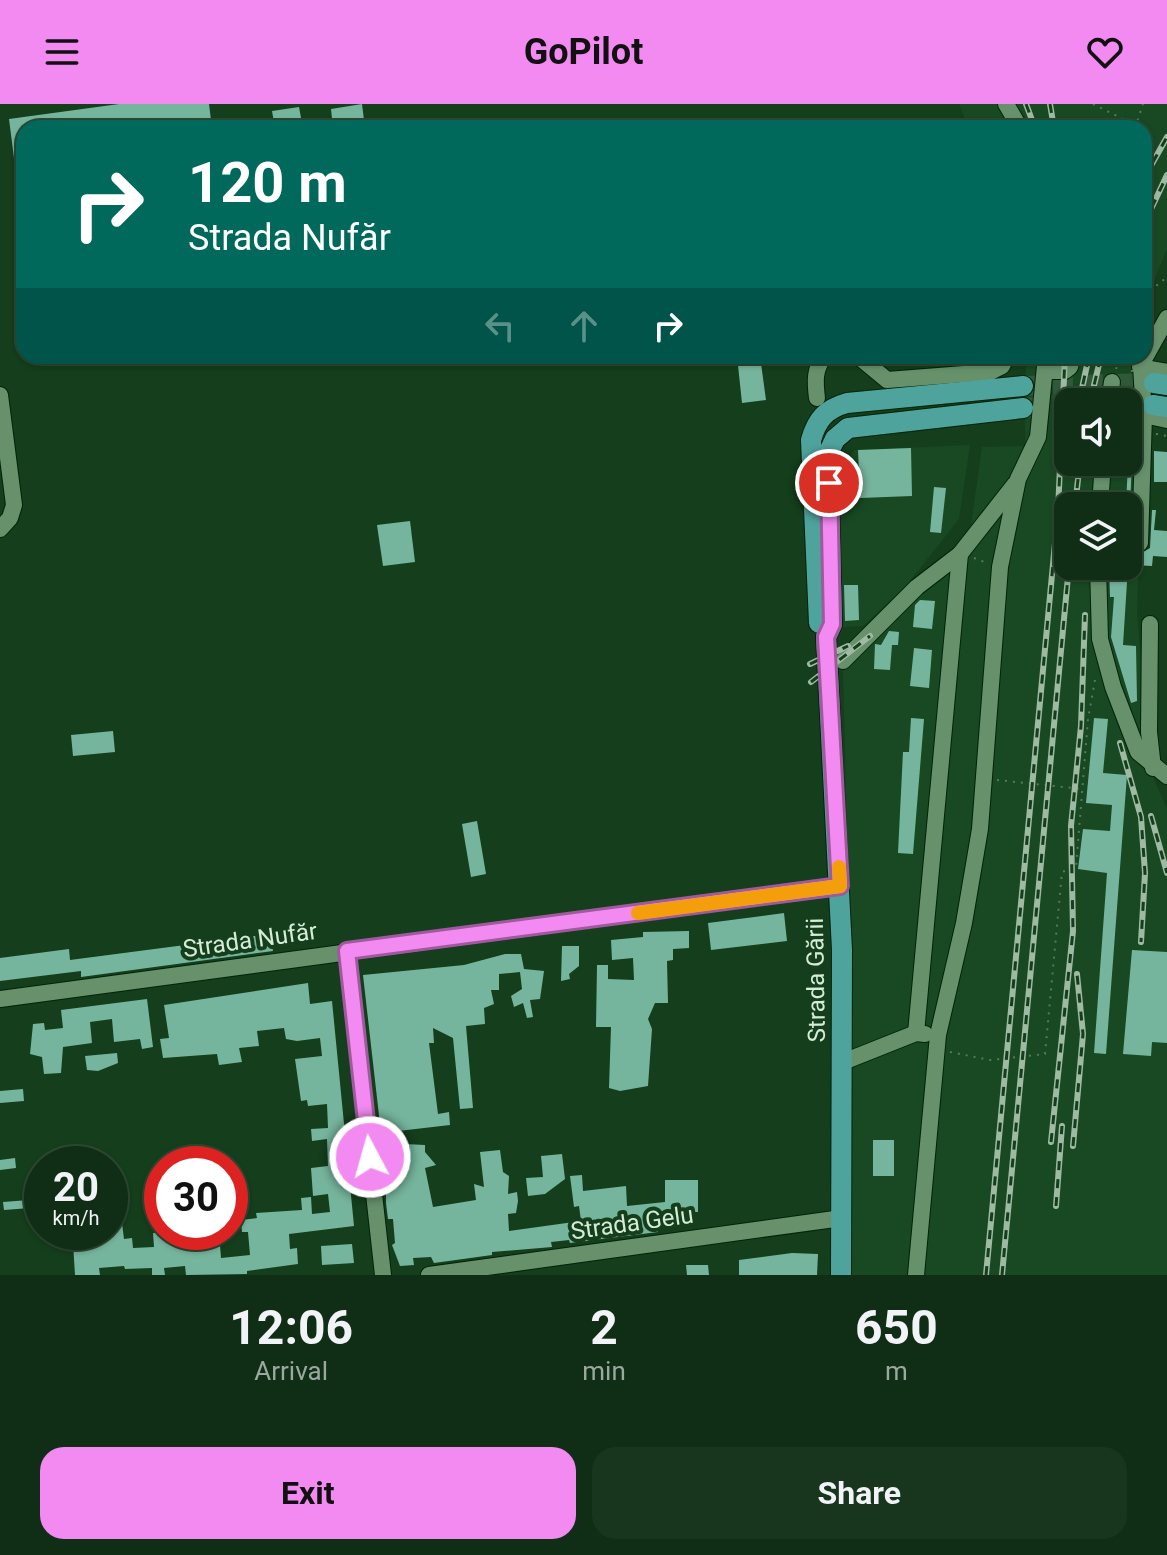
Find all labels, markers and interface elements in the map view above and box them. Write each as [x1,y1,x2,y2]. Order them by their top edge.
icon: menu [40,30,84,74]
icon: heart [1083,30,1127,74]
text: GoPilot [524,31,643,73]
text: 120 m [188,150,347,216]
icon: right [56,152,160,256]
text: Strada Nufăr [188,217,391,259]
icon: left [478,304,522,348]
icon: ahead [562,304,606,348]
icon: right [646,304,690,348]
map controls [1054,388,1142,580]
button: sound [1054,388,1142,476]
pin [795,449,863,517]
icon: arrive [807,461,851,505]
button: layers [1054,492,1142,580]
street label: Strada Nufăr [181,917,319,963]
street label: Strada Gării [801,917,831,1043]
position arrow [328,1115,412,1199]
speed limit sign: 30 [144,1146,248,1250]
text: 20 [53,1164,99,1211]
street label: Strada Gelu [569,1201,695,1245]
text: km/h [53,1206,99,1230]
text: 12:06 [229,1299,353,1356]
text: 2 [590,1299,618,1356]
text: 650 [855,1299,938,1356]
text: Arrival [254,1356,328,1386]
text: min [582,1356,626,1386]
text: m [885,1356,908,1386]
button: Exit [40,1447,576,1539]
button: Share [592,1447,1127,1539]

